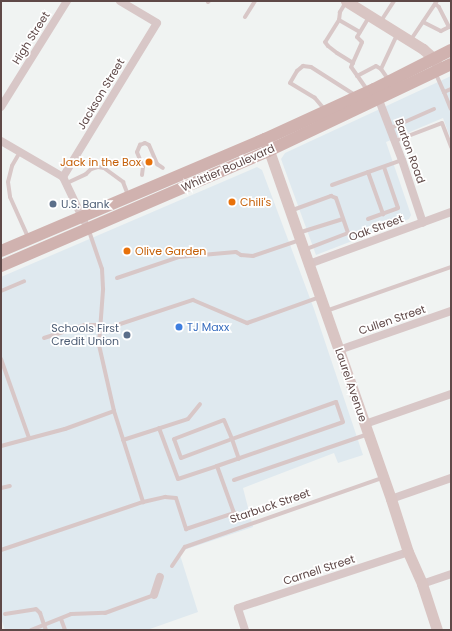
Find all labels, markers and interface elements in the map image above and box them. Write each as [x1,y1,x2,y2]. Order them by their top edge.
street label: High Street [10,9,52,67]
street label: Jackson Street [75,56,127,132]
street label: Barton Road [392,117,428,185]
street label: Whittier Boulevard [179,142,277,194]
place label: Jack in the Box [60,155,141,169]
marker: Jack in the Box [144,157,154,167]
place label: Chili's [240,195,271,209]
place label: U.S. Bank [61,197,109,211]
marker: Chili's [227,197,237,207]
marker: U.S. Bank [48,199,58,209]
street label: Oak Street [347,212,405,244]
place label: Olive Garden [135,244,206,258]
marker: Olive Garden [122,246,132,256]
street label: Cullen Street [357,302,427,338]
place label: TJ Maxx [187,320,229,334]
place label: Schools First Credit Union [51,322,119,348]
marker: TJ Maxx [174,322,184,332]
marker: Schools First Credit Union [122,330,132,340]
street label: Laurel Avenue [332,346,370,424]
street label: Starbuck Street [228,486,312,526]
street label: Carnell Street [282,552,356,588]

